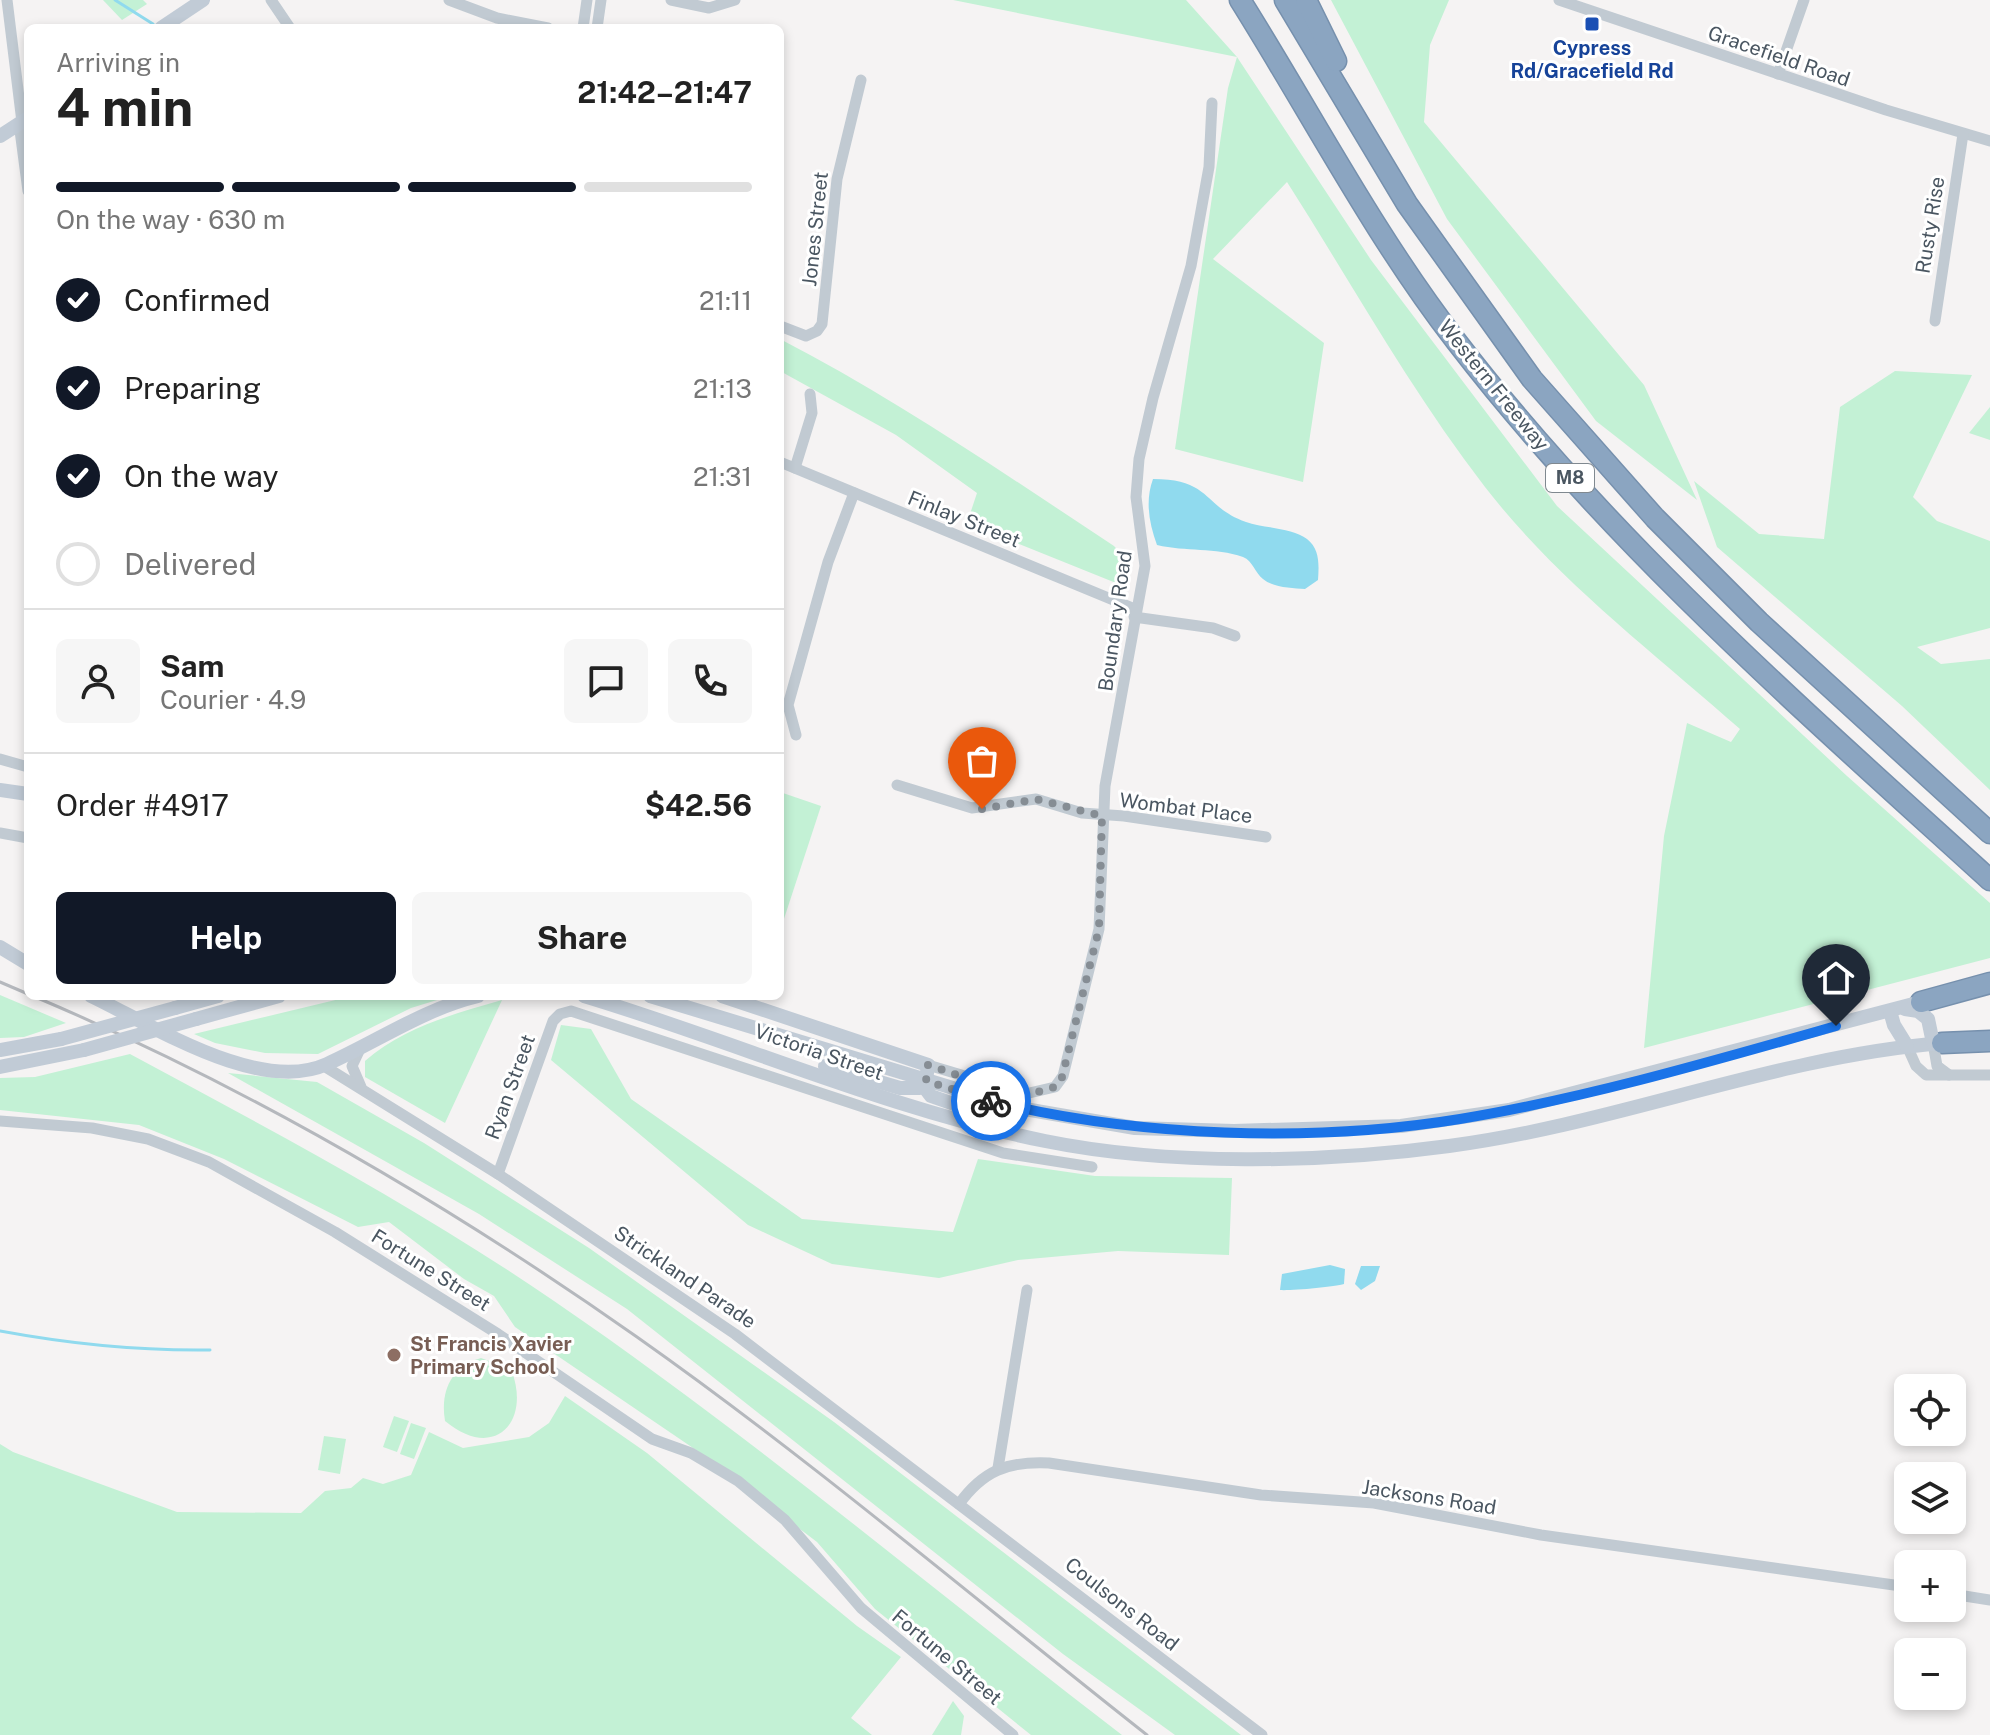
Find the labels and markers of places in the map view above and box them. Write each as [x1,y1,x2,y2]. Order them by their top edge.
marker: Cypress Rd/Gracefield Rd [1583,15,1601,33]
place label: Cypress Rd/Gracefield Rd [1510,36,1674,83]
pin [948,727,1016,809]
pin [1802,944,1870,1026]
place label: St Francis Xavier Primary School [410,1332,572,1379]
marker: St Francis Xavier Primary School [385,1346,403,1364]

